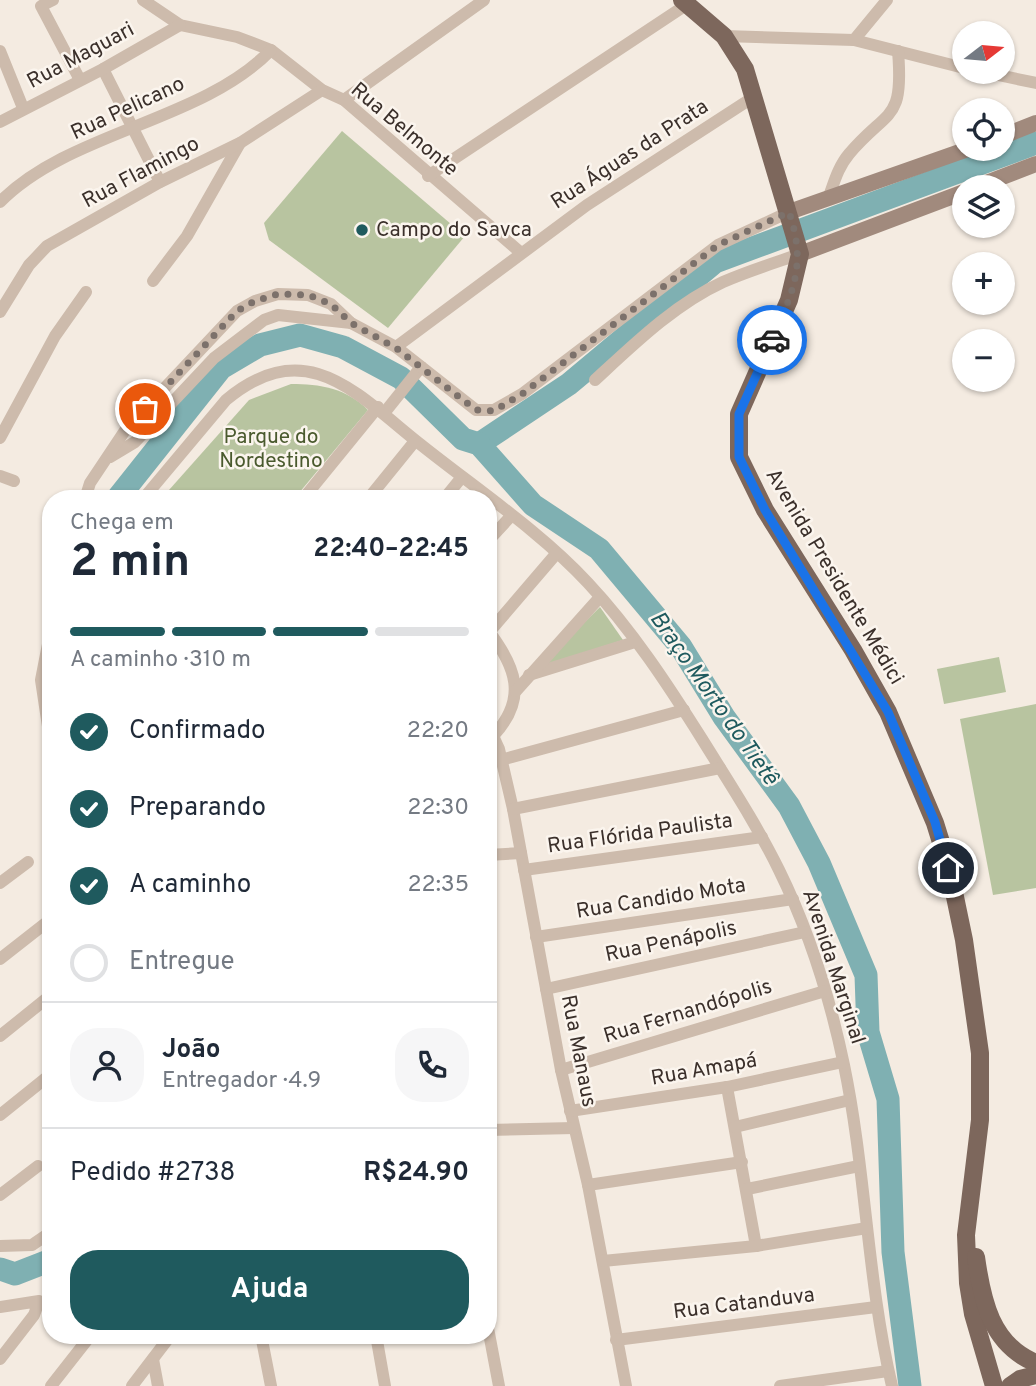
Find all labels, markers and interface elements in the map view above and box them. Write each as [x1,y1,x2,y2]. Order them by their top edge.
street label: Rua Maguari [23,16,139,96]
north arrow [952,21,1015,84]
map controls [952,21,1015,392]
street label: Rua Pelicano [67,71,189,147]
street label: Rua Belmonte [345,77,463,183]
street label: Rua Águas da Prata [545,93,714,216]
button: locate [952,98,1015,161]
street label: Rua Flamingo [78,131,204,215]
button: layers [952,175,1015,238]
place label: Campo do Savca [376,217,532,244]
marker: Campo do Savca [354,222,370,238]
button: + [952,252,1015,315]
courier [737,305,807,375]
icon: car [753,321,791,359]
button: − [952,329,1015,392]
pin [115,379,175,439]
icon: bag [126,390,164,428]
park label: Parque do Nordestino [219,424,323,475]
street label: Avenida Presidente Médici [759,464,909,690]
text: Chega em [70,509,174,538]
text: 22:40–22:45 [313,533,469,566]
text: 2 min [70,534,190,593]
water label: Braço Morto do Tietê [642,606,785,793]
text: A caminho · 310 m [70,646,251,675]
icon: check [70,713,108,751]
text: Confirmado [129,715,266,748]
text: 22:20 [407,717,469,746]
icon: check [70,790,108,828]
text: Preparando [129,792,266,825]
text: 22:30 [407,794,469,823]
street label: Rua Flórida Paulista [546,808,734,860]
pin [918,838,978,898]
icon: home [929,849,967,887]
icon: check [70,867,108,905]
text: A caminho [129,869,251,902]
text: 22:35 [408,871,469,900]
street label: Rua Candido Mota [574,872,748,926]
street label: Avenida Marginal [795,886,871,1048]
street label: Rua Penápolis [603,915,739,969]
text: Entregue [129,946,235,979]
street label: Rua Fernandópolis [600,974,776,1050]
street label: Rua Manaus [554,993,602,1109]
button: person [70,1028,144,1102]
button: phone [395,1028,469,1102]
text: João [162,1034,220,1067]
street label: Rua Amapá [649,1047,759,1093]
text: Entregador · 4.9 [162,1067,321,1096]
text: Pedido #2738 [70,1157,236,1190]
text: R$24.90 [363,1157,469,1190]
button: Ajuda [70,1250,469,1330]
street label: Rua Catanduva [672,1282,816,1326]

